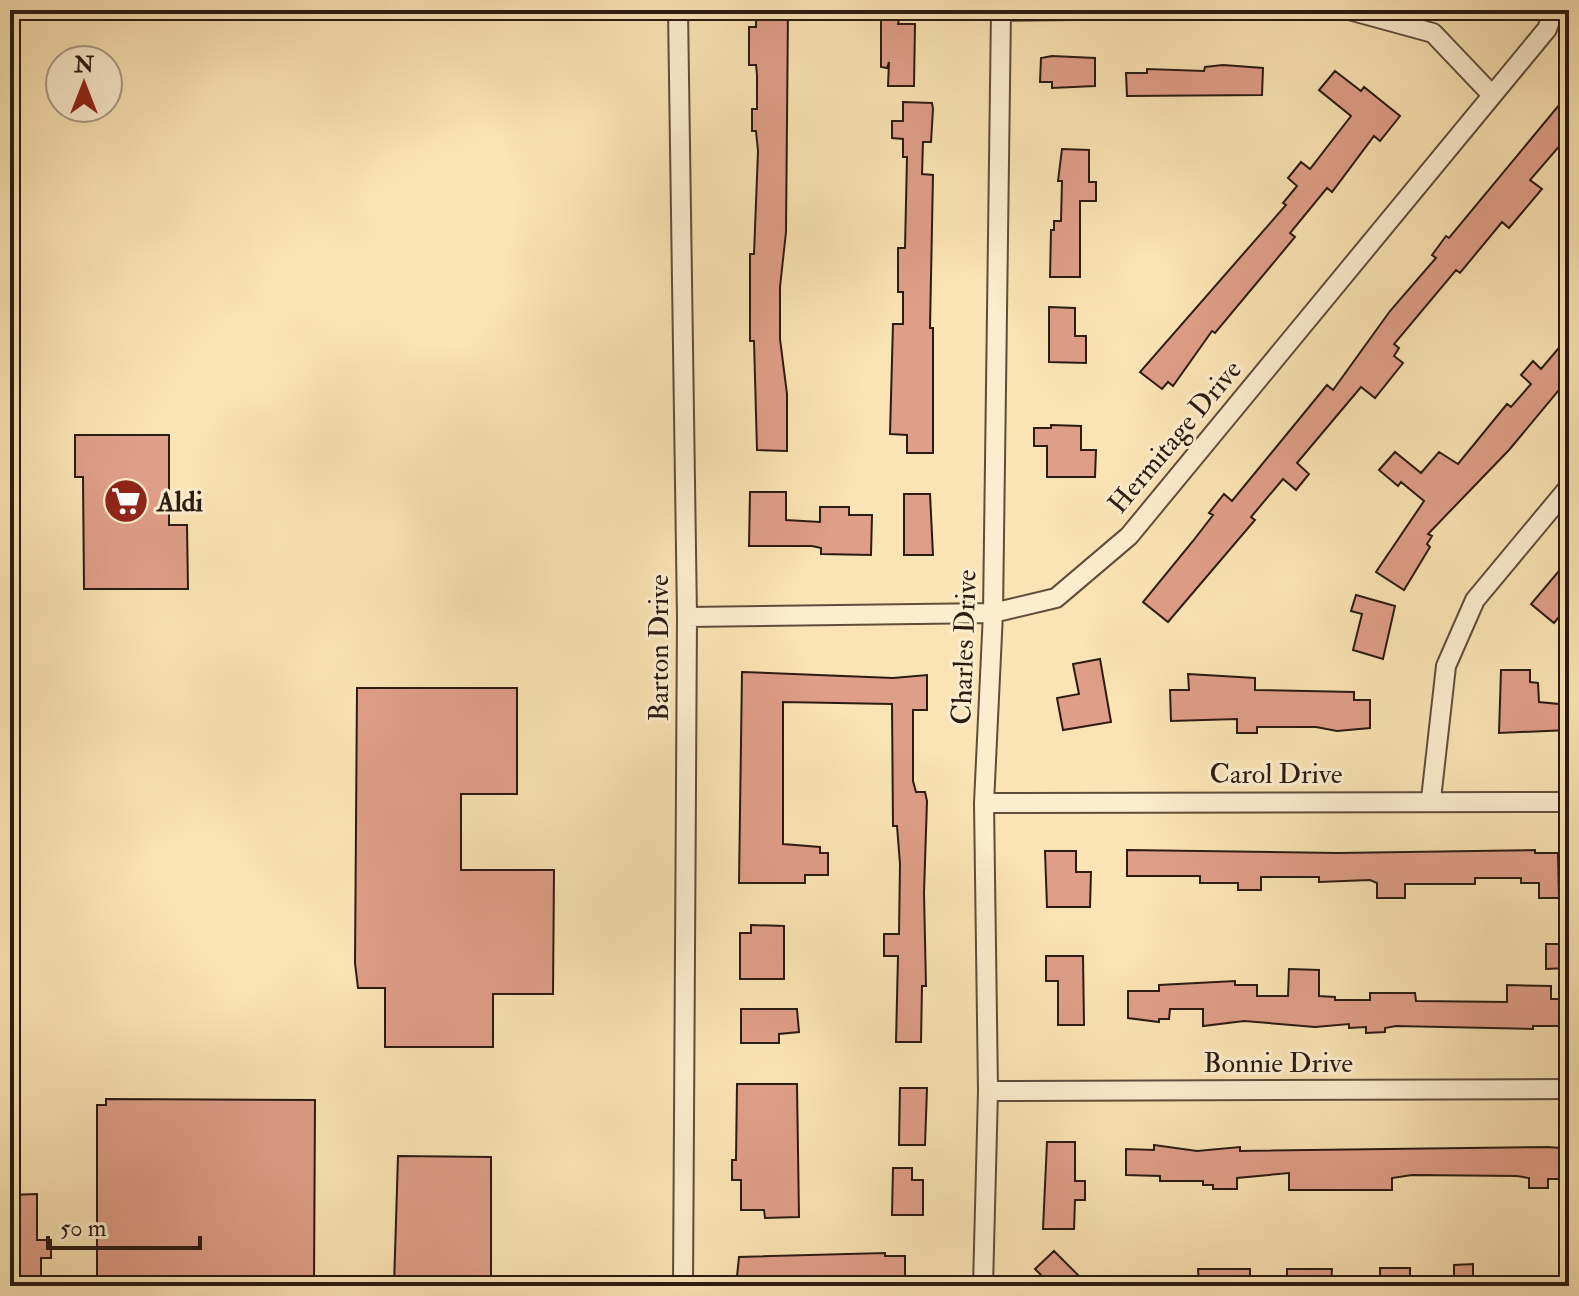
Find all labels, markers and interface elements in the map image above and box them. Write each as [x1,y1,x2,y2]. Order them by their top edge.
north arrow [44,44,124,124]
text: N [73,51,94,79]
street label: Hermitage Drive [1101,353,1250,521]
supermarket icon: Aldi [102,477,150,525]
place label: Aldi [156,485,204,520]
street label: Charles Drive [944,569,985,725]
street label: Barton Drive [642,574,677,722]
street label: Carol Drive [1210,757,1343,792]
street label: Bonnie Drive [1203,1046,1353,1081]
scale bar [48,1200,200,1250]
text: 50 m [60,1213,107,1244]

